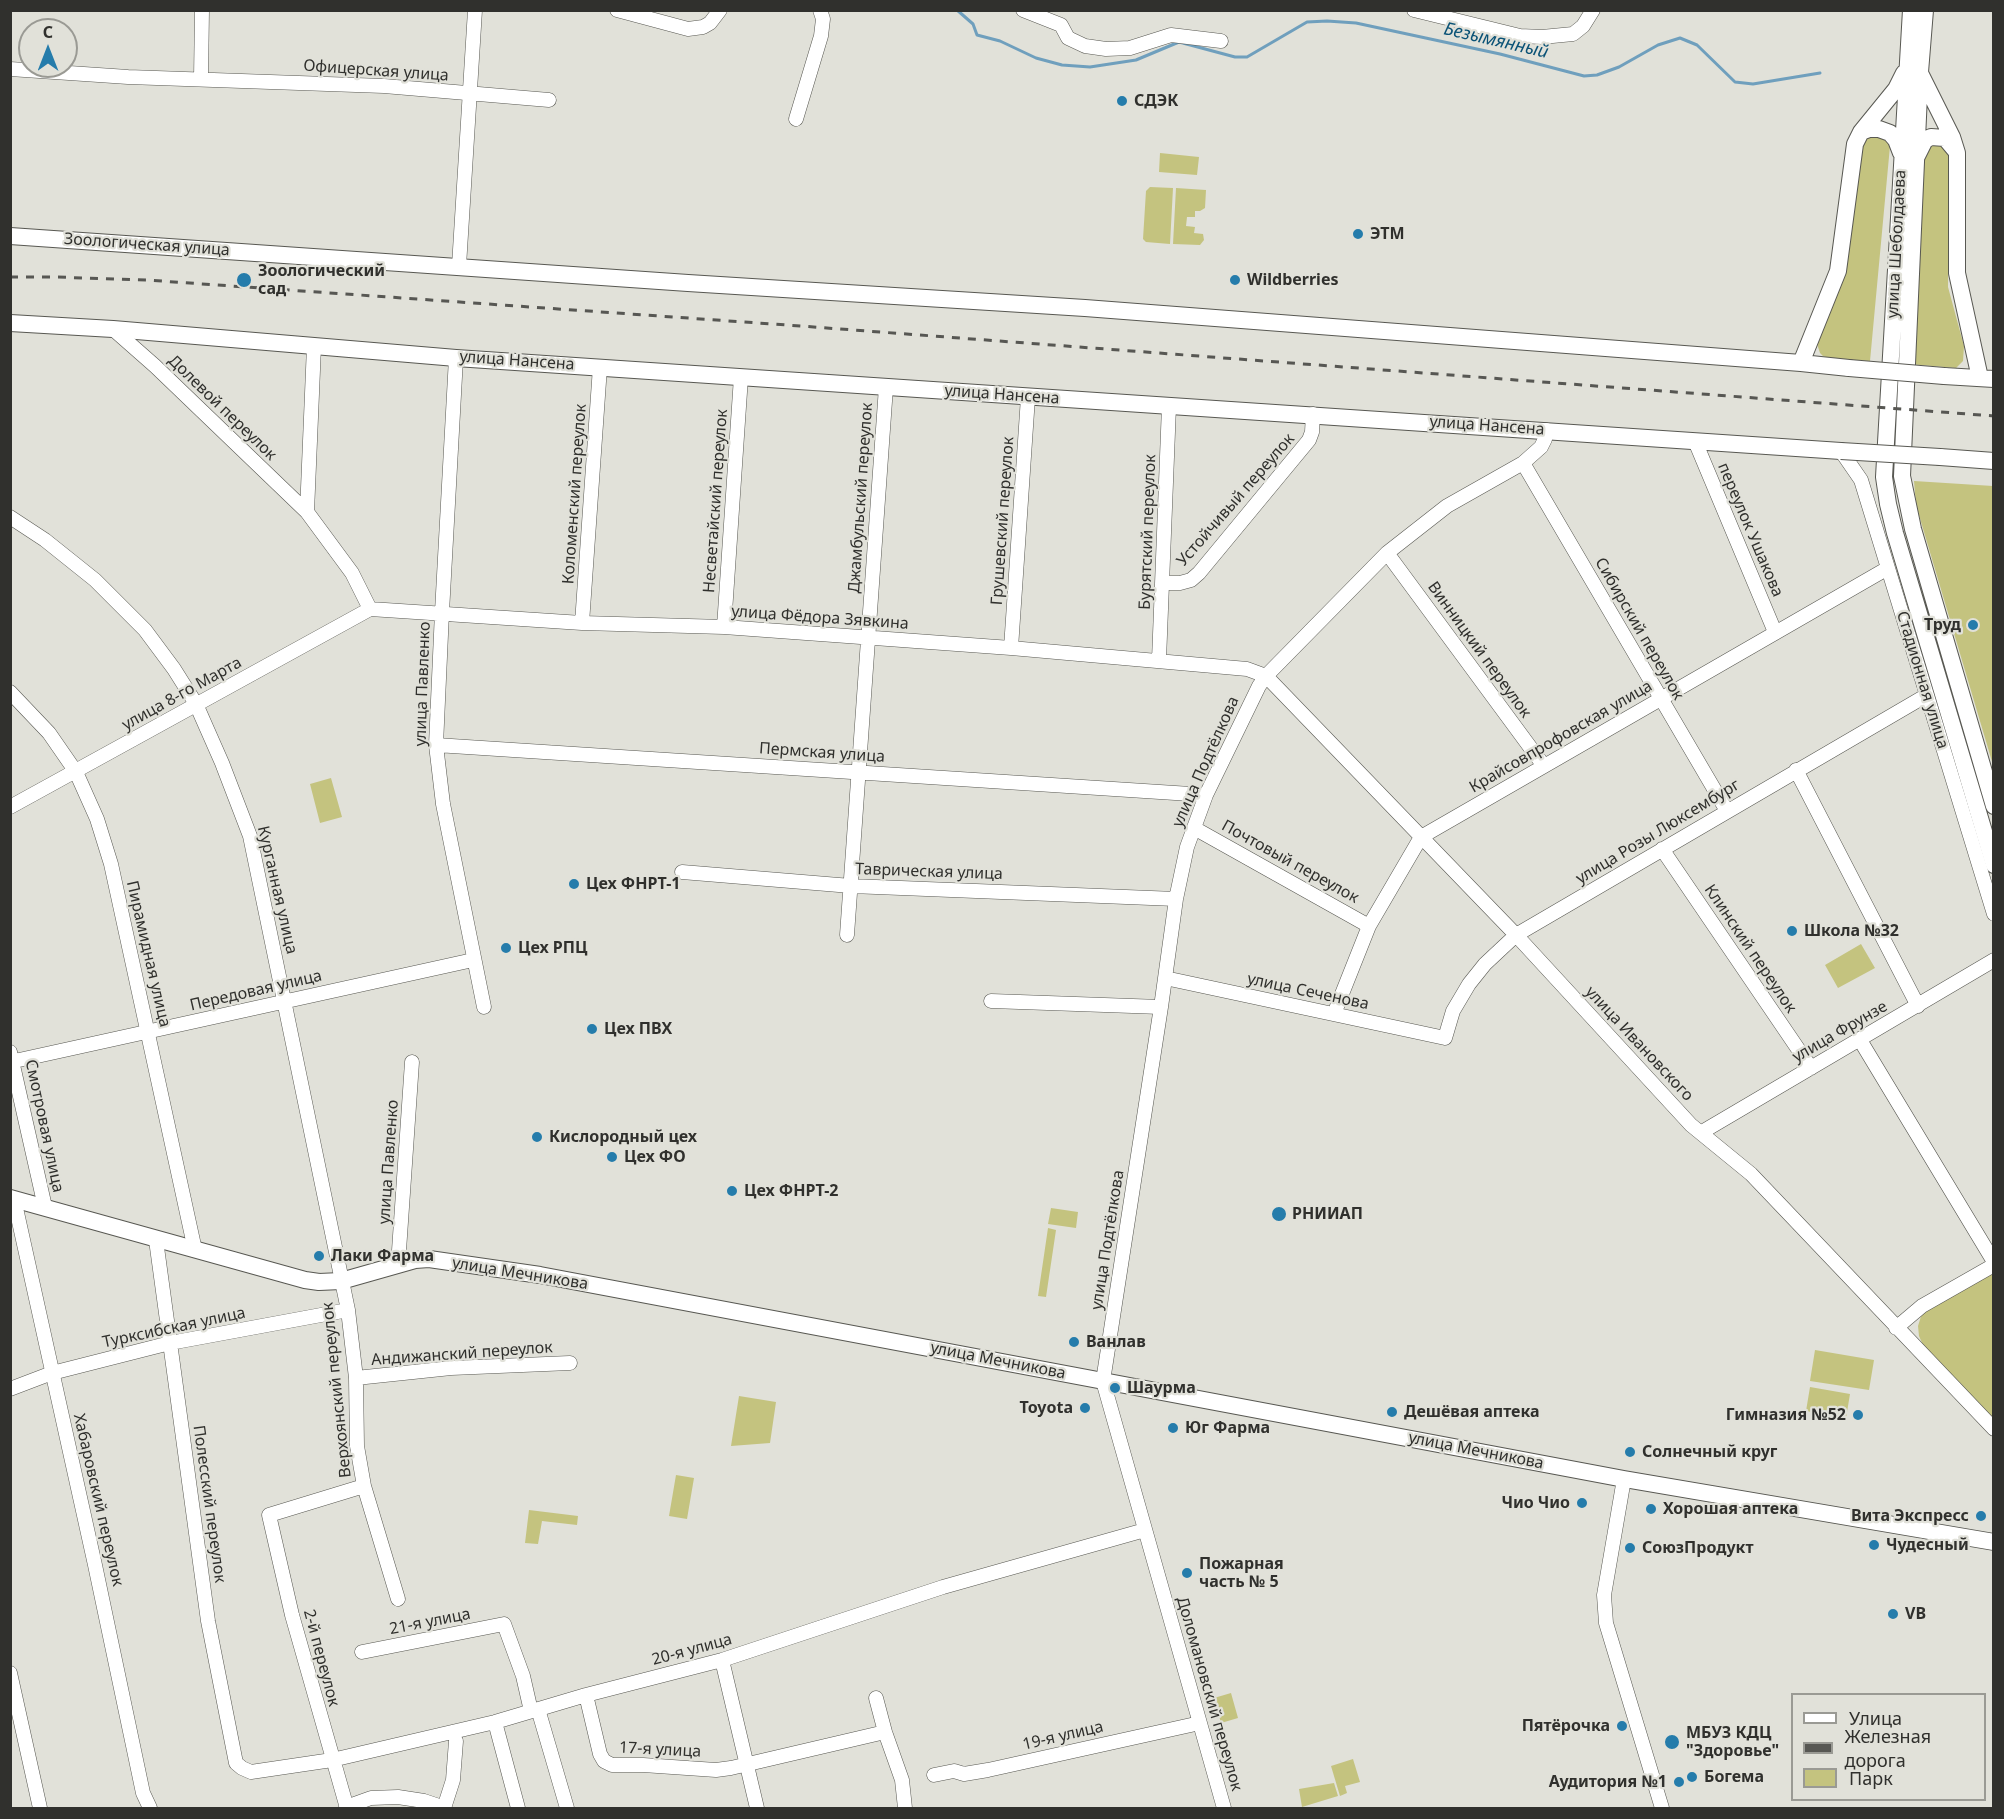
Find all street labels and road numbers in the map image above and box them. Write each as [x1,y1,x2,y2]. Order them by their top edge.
street label: Офицерская улица [303,56,449,86]
street label: улица Шеболдаева [1884,169,1910,319]
street label: Зоологическая улица [64,230,230,260]
street label: улица Нансена [459,347,575,375]
street label: Долевой переулок [164,351,280,465]
street label: улица Нансена [944,381,1060,409]
street label: Джамбульский переулок [845,402,877,594]
street label: Коломенский переулок [559,403,591,585]
street label: Несветайский переулок [700,408,732,594]
street label: улица Нансена [1429,412,1545,440]
street label: Устойчивый переулок [1173,430,1299,570]
street label: Грушевский переулок [988,436,1018,606]
street label: Бурятский переулок [1136,454,1160,610]
street label: переулок Ушакова [1713,460,1787,600]
street label: Сибирский переулок [1590,554,1688,704]
street label: Винницкий переулок [1423,578,1535,722]
street label: улица Фёдора Зявкина [731,602,909,634]
street label: Стадионная улица [1892,609,1952,751]
street label: улица Павленко [411,621,435,747]
street label: улица 8-го Марта [119,653,245,735]
street label: Крайсовпрофовская улица [1466,677,1656,797]
street label: улица Подтёлкова [1169,694,1243,830]
street label: Пермская улица [758,739,886,767]
street label: улица Розы Люксембург [1573,775,1743,889]
street label: Почтовый переулок [1218,816,1362,908]
street label: Курганная улица [253,824,301,956]
street label: Таврическая улица [855,860,1003,884]
street label: Пирамидная улица [122,879,174,1029]
street label: Клинский переулок [1700,881,1800,1017]
street label: Передовая улица [188,966,324,1016]
street label: улица Сеченова [1245,970,1371,1014]
street label: улица Ивановского [1581,983,1697,1105]
street label: улица Фрунзе [1789,997,1891,1067]
street label: Смотровая улица [21,1058,67,1194]
street label: улица Павленко [375,1099,403,1225]
street label: улица Подтёлкова [1087,1169,1129,1311]
street label: улица Мечникова [451,1254,589,1294]
street label: Верхоянский переулок [318,1301,356,1479]
street label: Турксибская улица [101,1303,247,1353]
street label: Андижанский переулок [371,1338,553,1370]
street label: улица Мечникова [929,1338,1067,1384]
street label: Хабаровский переулок [69,1412,127,1588]
street label: Полесский переулок [188,1424,230,1584]
street label: улица Мечникова [1407,1428,1545,1474]
street label: Доломановский переулок [1172,1595,1246,1793]
street label: 21-я улица [388,1605,472,1639]
street label: 2-й переулок [299,1607,343,1709]
street label: 20-я улица [650,1630,734,1670]
street label: 19-я улица [1021,1717,1105,1755]
street label: 17-я улица [618,1738,702,1762]

